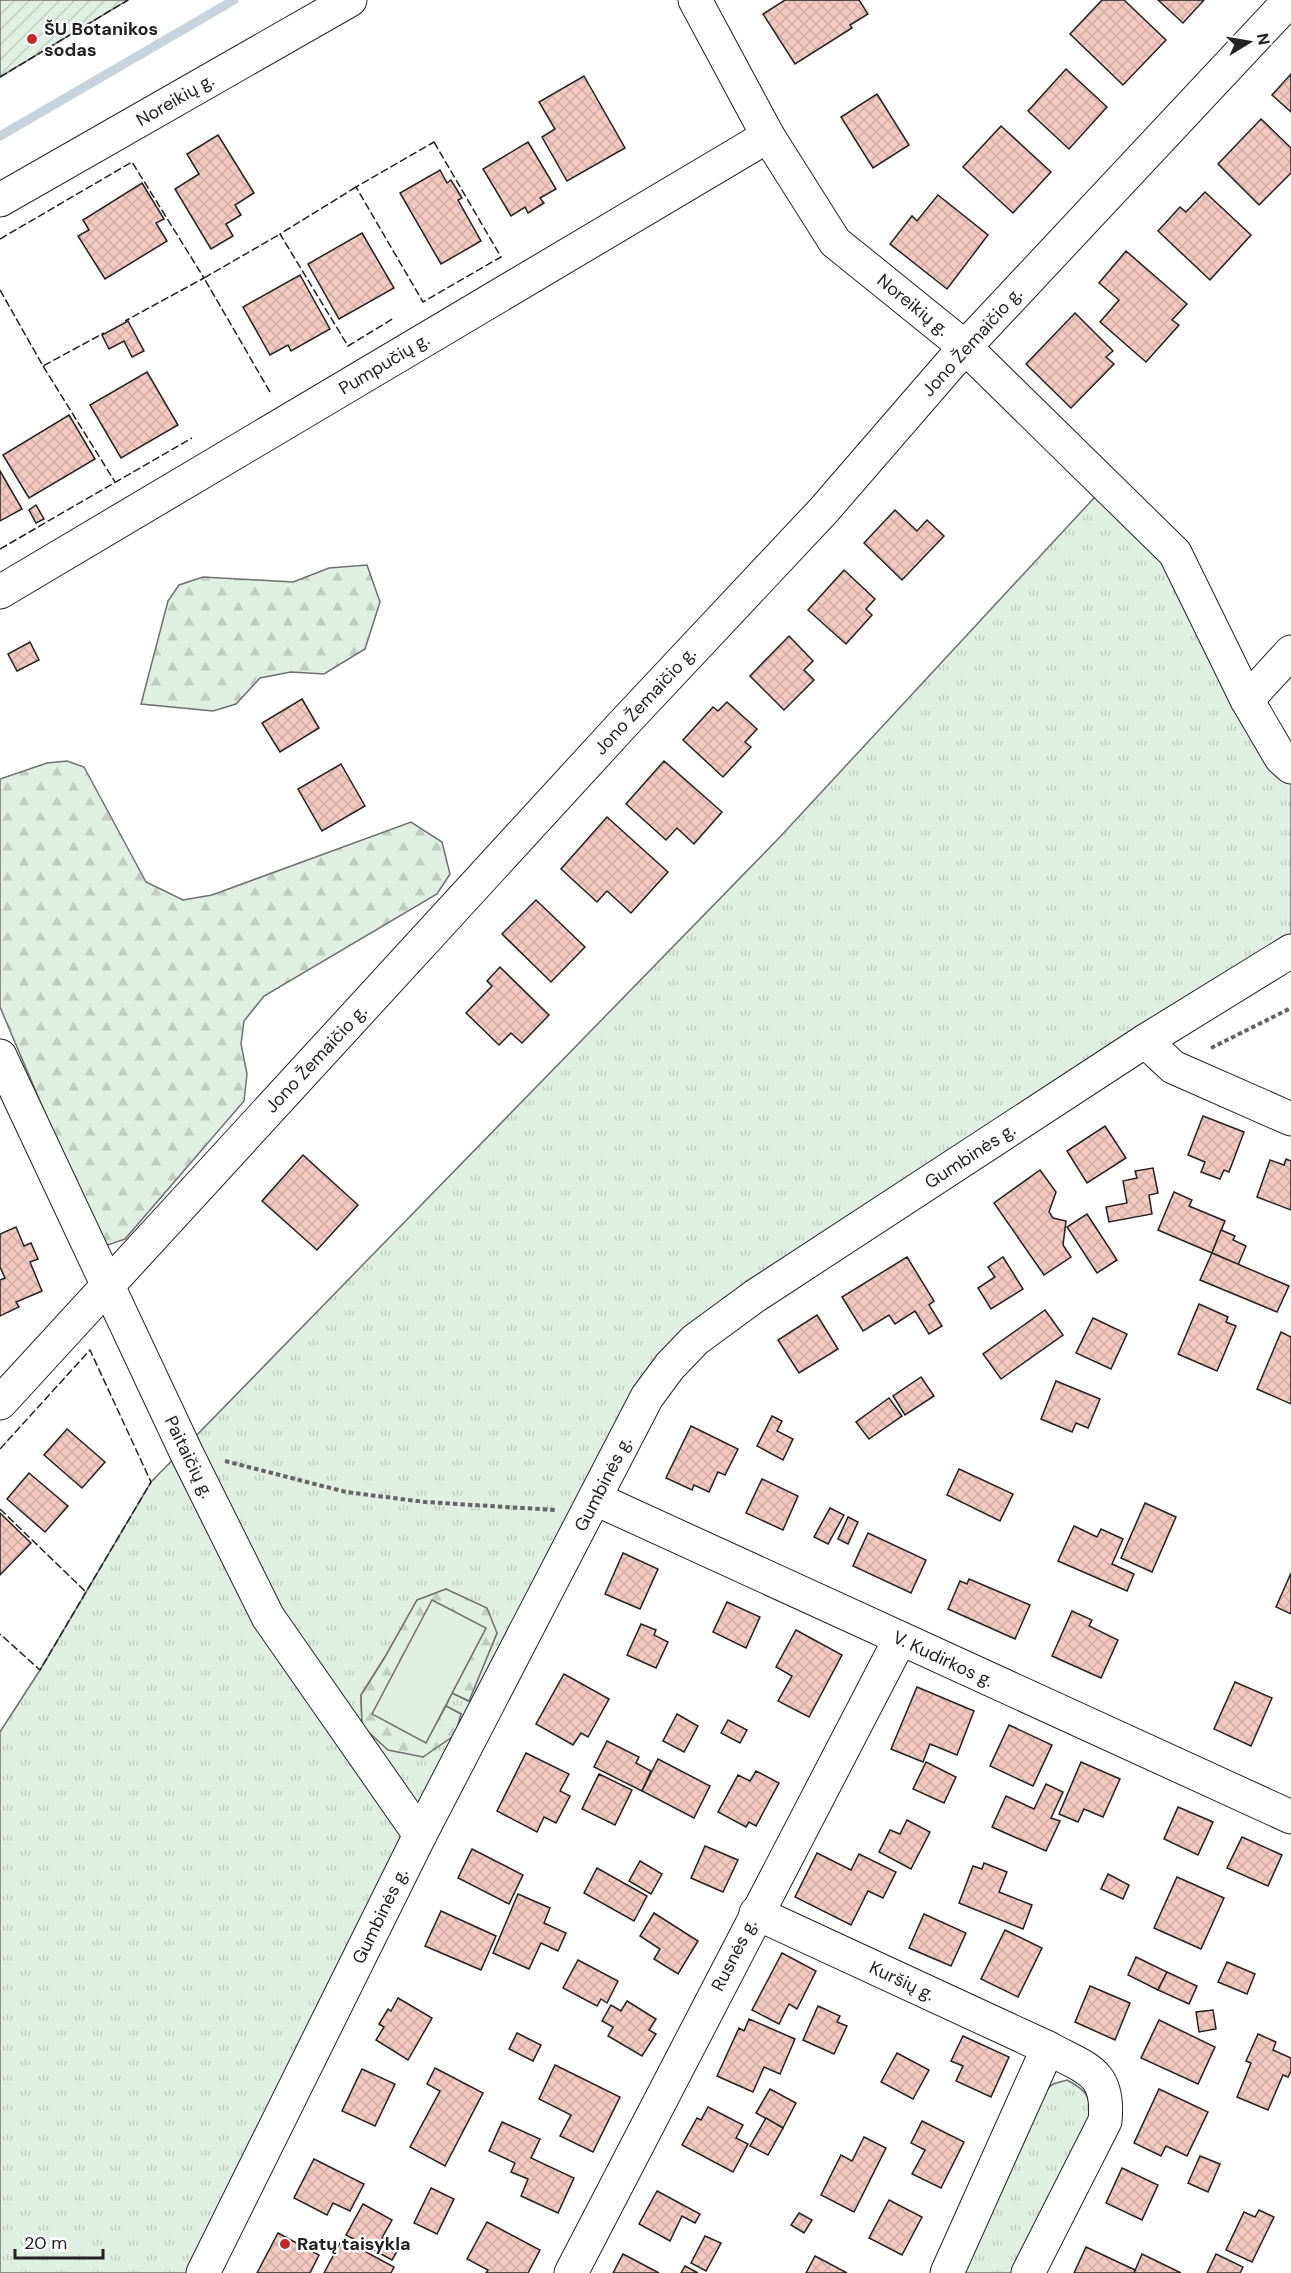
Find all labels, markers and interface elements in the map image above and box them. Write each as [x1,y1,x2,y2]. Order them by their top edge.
north arrow [1219,12,1279,72]
place label: ŠU Botanikos sodas [44,17,158,62]
marker: ŠU Botanikos sodas [25,32,39,46]
text: N [1252,32,1275,47]
street label: Noreikių g. [132,68,218,132]
street label: Noreikių g. [872,269,954,341]
street label: Jono Žemaičio g. [916,282,1028,402]
street label: Pumpučių g. [334,328,434,400]
street label: Jono Žemaičio g. [589,642,701,760]
street label: Jono Žemaičio g. [260,1000,372,1118]
street label: Gumbinės g. [920,1118,1020,1194]
street label: Paitaičių g. [159,1412,219,1502]
street label: Gumbinės g. [569,1432,637,1536]
street label: V. Kudirkos g. [889,1625,997,1693]
street label: Gumbinės g. [347,1864,413,1968]
street label: Rusnės g. [706,1915,762,1995]
street label: Kuršių g. [866,1955,938,2007]
scale bar [15,2222,104,2260]
text: 20 m [24,2231,67,2255]
place label: Ratų taisykla [297,2232,411,2256]
marker: Ratų taisykla [278,2237,292,2251]

